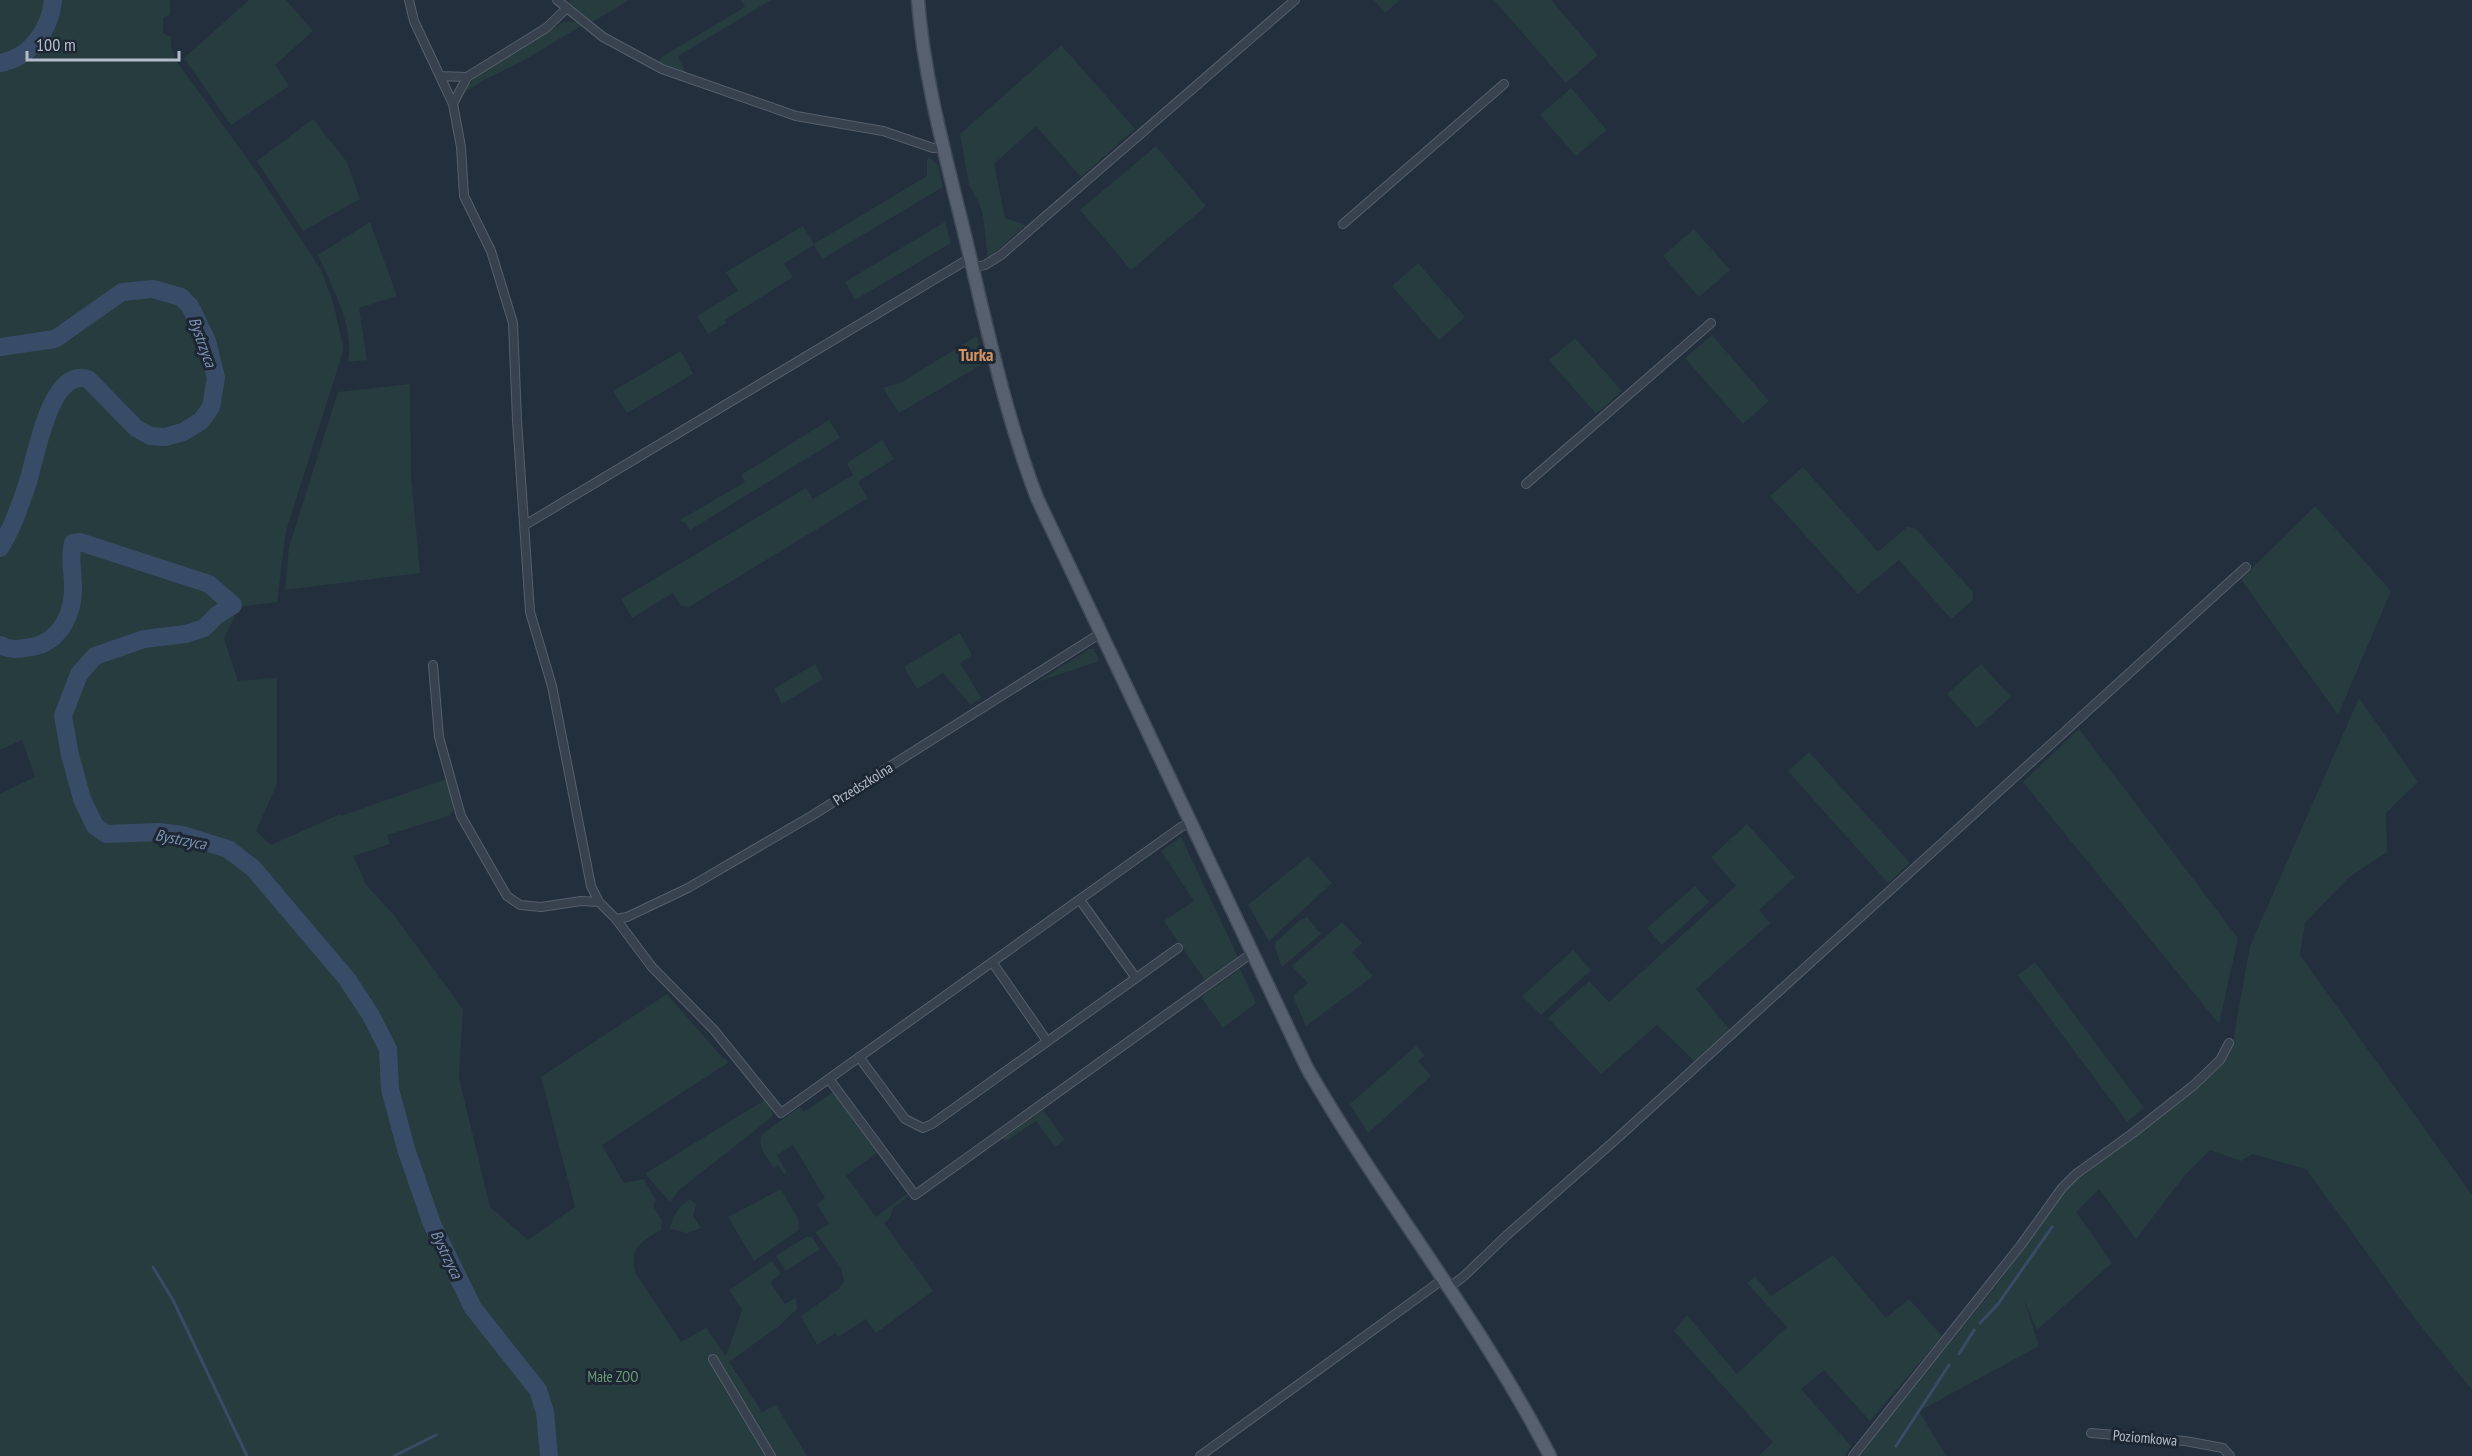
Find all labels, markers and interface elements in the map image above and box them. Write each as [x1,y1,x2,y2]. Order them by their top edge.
scale bar [27,24,178,62]
text: 100 m [36,33,76,56]
water label: Bystrzyca [185,314,222,371]
district label: Turka [958,343,994,366]
street label: Przedszkolna [829,758,896,809]
water label: Bystrzyca [154,824,210,854]
water label: Bystrzyca [427,1226,468,1283]
park label: Małe ZOO [588,1367,638,1386]
street label: Poziomkowa [2112,1425,2178,1450]

